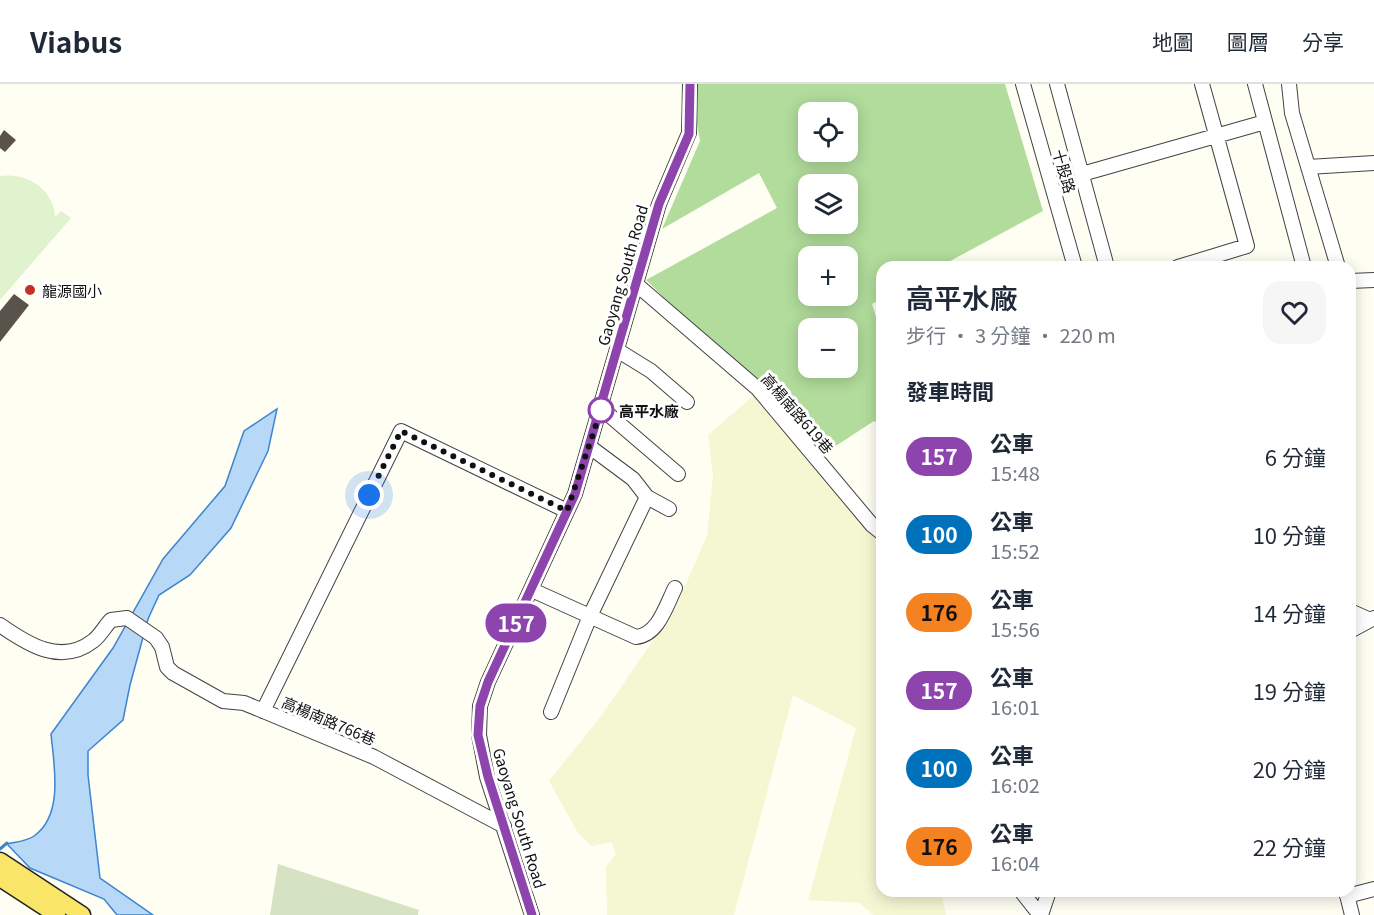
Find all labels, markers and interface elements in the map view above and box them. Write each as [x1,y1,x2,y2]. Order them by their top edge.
text: Viabus [30,21,122,61]
text: 地圖 [1152,26,1194,56]
text: 圖層 [1227,26,1269,56]
text: 分享 [1302,26,1344,56]
map controls [798,102,858,378]
button: locate [798,102,858,162]
street label: 十股路 [1049,146,1081,196]
button: layers [798,174,858,234]
street label: Gaoyang South Road [592,202,652,348]
button: + [798,246,858,306]
text: 高平水廠 [906,277,1018,317]
place label: 龍源國小 [42,280,102,301]
button: heart [1263,281,1326,344]
marker: 龍源國小 [23,283,37,297]
button: − [798,318,858,378]
text: 步行 · 3 分鐘 · 220 m [906,320,1116,349]
street label: 高楊南路619巷 [757,368,839,458]
text: 發車時間 [906,374,994,406]
marker: 高平水廠 [588,397,614,423]
place label: 高平水廠 [619,400,679,421]
text: 公車 [990,426,1034,458]
text: 6 分鐘 [1265,440,1326,472]
text: 157 [920,441,958,471]
text: 15:48 [990,458,1040,487]
your location [354,480,384,510]
text: 公車 [990,504,1034,536]
text: 10 分鐘 [1253,518,1326,550]
text: 100 [920,519,958,549]
text: 15:52 [990,536,1040,565]
text: 公車 [990,582,1034,614]
text: 14 分鐘 [1253,596,1326,628]
text: 176 [920,597,958,627]
line badge: 157 [482,604,550,642]
text: 157 [497,608,535,638]
text: 15:56 [990,614,1040,643]
text: 公車 [990,660,1034,692]
text: 19 分鐘 [1253,674,1326,706]
text: 157 [920,675,958,705]
street label: 高楊南路766巷 [279,691,379,749]
text: 16:01 [990,692,1040,721]
text: 公車 [990,738,1034,770]
street label: Gaoyang South Road [489,745,551,891]
text: 20 分鐘 [1253,752,1326,784]
text: 100 [920,753,958,783]
text: 16:02 [990,770,1040,799]
text: 公車 [990,816,1034,848]
text: 22 分鐘 [1253,830,1326,862]
text: 176 [920,831,958,861]
text: 16:04 [990,848,1040,877]

